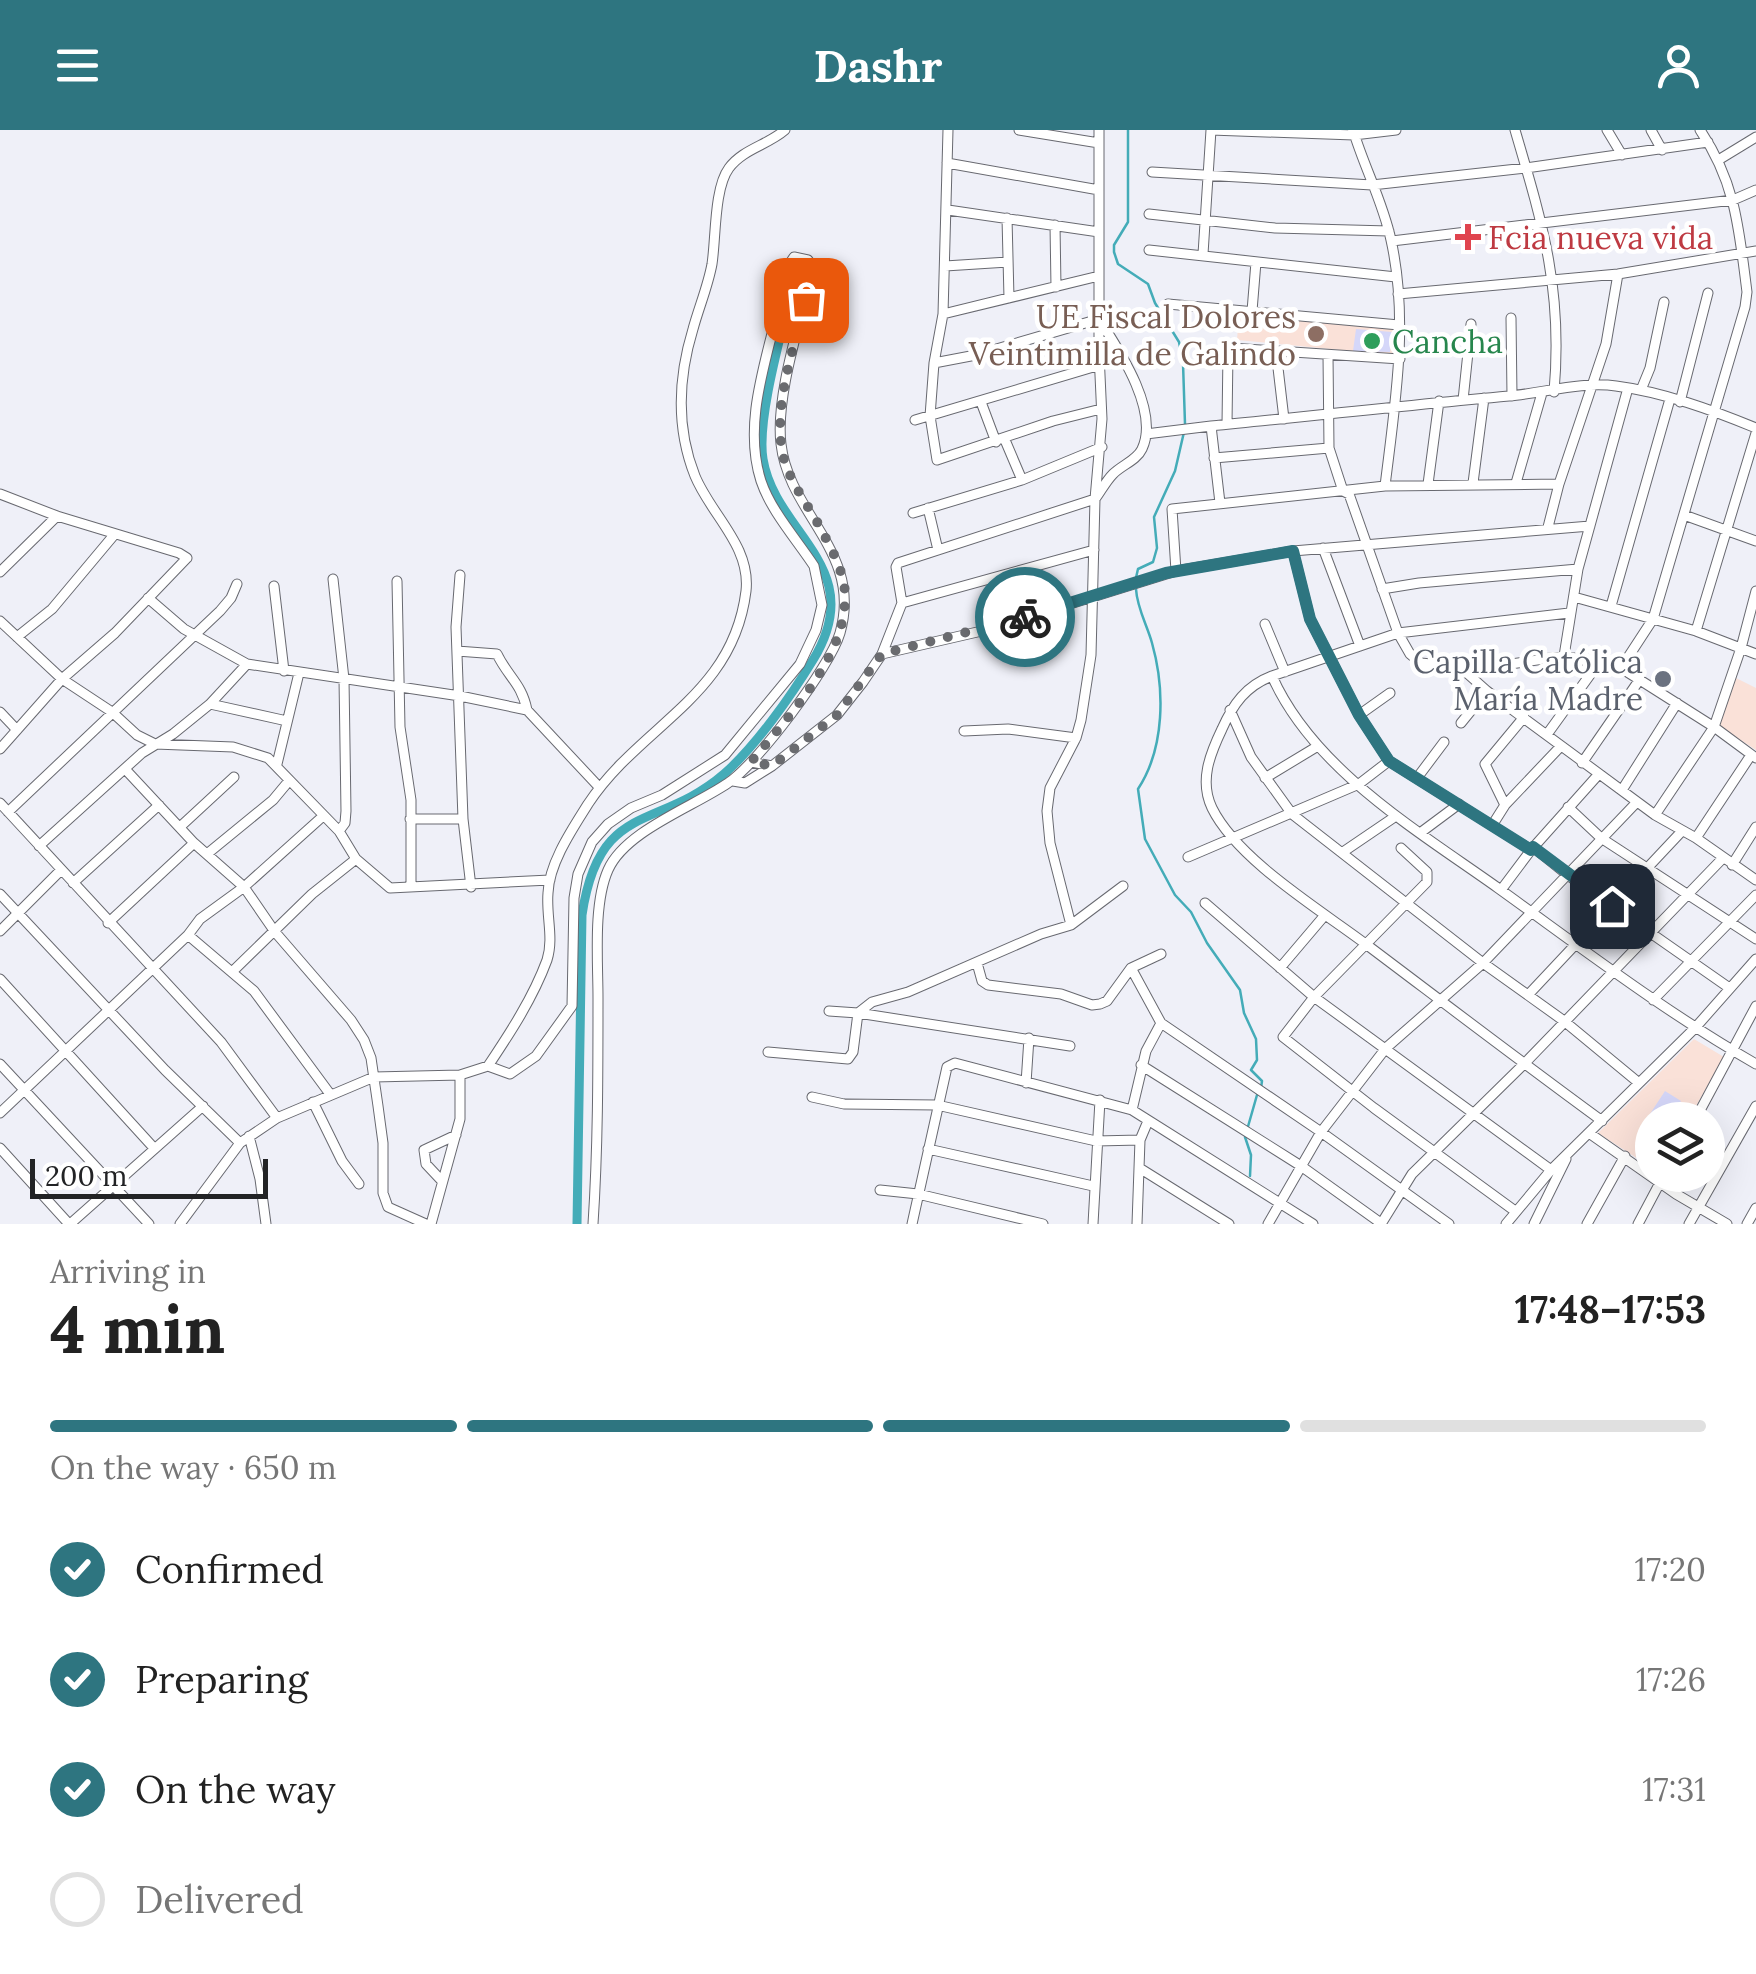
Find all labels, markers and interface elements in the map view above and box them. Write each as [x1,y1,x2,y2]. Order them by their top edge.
text: Dashr [814,37,942,94]
icon: menu [50,38,105,93]
icon: person [1651,38,1706,93]
place label: Fcia nueva vida [1488,217,1713,258]
marker: Fcia nueva vida [1457,226,1479,248]
pin [764,258,849,343]
icon: bag [779,273,834,328]
place label: UE Fiscal Dolores Veintimilla de Galindo [968,296,1296,374]
place label: Cancha [1392,321,1503,362]
marker: UE Fiscal Dolores Veintimilla de Galindo [1305,323,1327,345]
marker: Cancha [1361,330,1383,352]
courier [975,567,1075,667]
icon: bike [998,590,1053,645]
place label: Capilla Católica María Madre [1413,641,1643,719]
marker: Capilla Católica María Madre [1652,668,1674,690]
pin [1570,864,1655,949]
icon: home [1585,879,1640,934]
map controls [1635,1102,1725,1192]
button: layers [1635,1102,1725,1192]
scale bar [30,1154,268,1198]
text: 200 m [45,1158,127,1194]
text: Arriving in [50,1251,206,1292]
text: 17:48–17:53 [1515,1285,1706,1333]
text: 4 min [50,1288,225,1371]
text: On the way · 650 m [50,1447,337,1488]
icon: check [50,1542,105,1597]
text: Confirmed [135,1545,324,1593]
text: 17:20 [1635,1549,1706,1590]
icon: check [50,1652,105,1707]
text: Preparing [135,1655,308,1703]
text: 17:26 [1636,1659,1706,1700]
icon: check [50,1762,105,1817]
text: On the way [135,1765,336,1813]
text: 17:31 [1642,1769,1706,1810]
text: Delivered [135,1875,304,1923]

